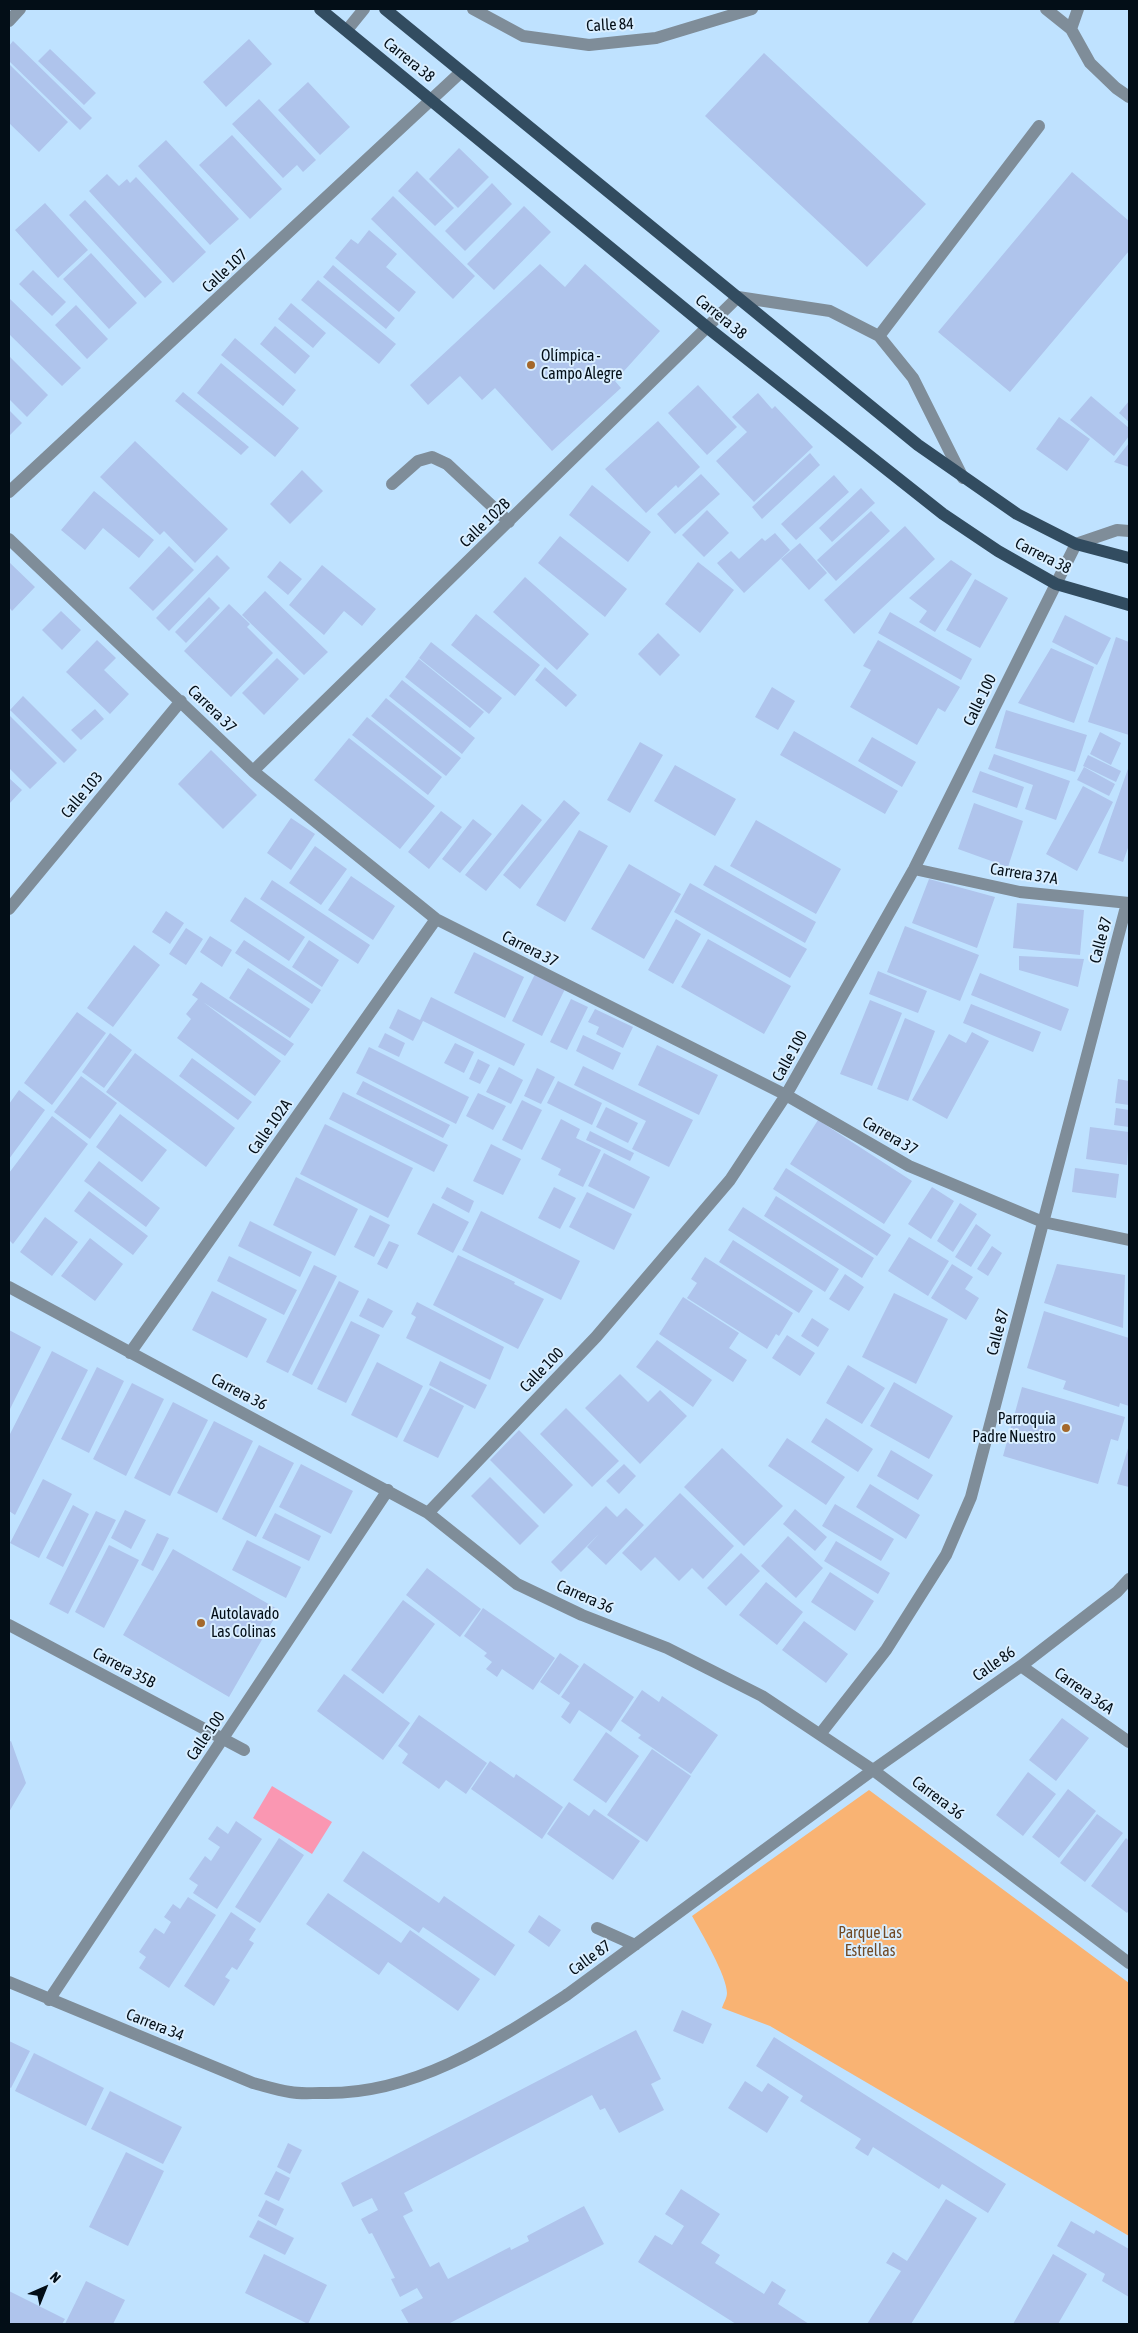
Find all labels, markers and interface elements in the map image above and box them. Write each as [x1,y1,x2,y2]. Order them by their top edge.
street label: Calle 84 [586,14,634,36]
street label: Carrera 38 [379,34,439,86]
street label: Calle 107 [198,245,252,297]
street label: Carrera 38 [691,291,751,343]
place label: Olímpica - Campo Alegre [541,346,623,384]
marker: Olímpica - Campo Alegre [525,359,537,371]
street label: Calle 102B [456,494,514,552]
street label: Carrera 38 [1012,534,1074,578]
street label: Calle 100 [959,671,1001,729]
street label: Carrera 37 [184,681,240,737]
street label: Calle 103 [57,768,107,822]
street label: Carrera 37A [989,859,1059,889]
street label: Calle 87 [1086,915,1116,965]
street label: Carrera 37 [499,927,561,971]
street label: Calle 100 [768,1027,812,1085]
street label: Calle 102A [244,1096,296,1158]
street label: Carrera 37 [859,1113,921,1159]
street label: Calle 87 [983,1307,1013,1357]
street label: Calle 100 [516,1344,568,1396]
street label: Carrera 36 [208,1369,270,1415]
place label: Parroquia Padre Nuestro [972,1409,1056,1447]
marker: Parroquia Padre Nuestro [1060,1422,1072,1434]
street label: Carrera 36 [553,1576,617,1618]
place label: Autolavado Las Colinas [211,1604,279,1642]
marker: Autolavado Las Colinas [195,1617,207,1629]
street label: Calle 86 [969,1643,1019,1685]
street label: Carrera 35B [89,1644,159,1692]
street label: Carrera 36A [1051,1664,1117,1718]
street label: Calle 100 [183,1708,229,1764]
street label: Carrera 36 [908,1772,968,1824]
park label: Parque Las Estrellas [838,1923,902,1961]
street label: Calle 87 [565,1936,615,1980]
street label: Carrera 34 [123,2005,187,2045]
north arrow [20,2263,70,2313]
text: N [47,2269,64,2286]

